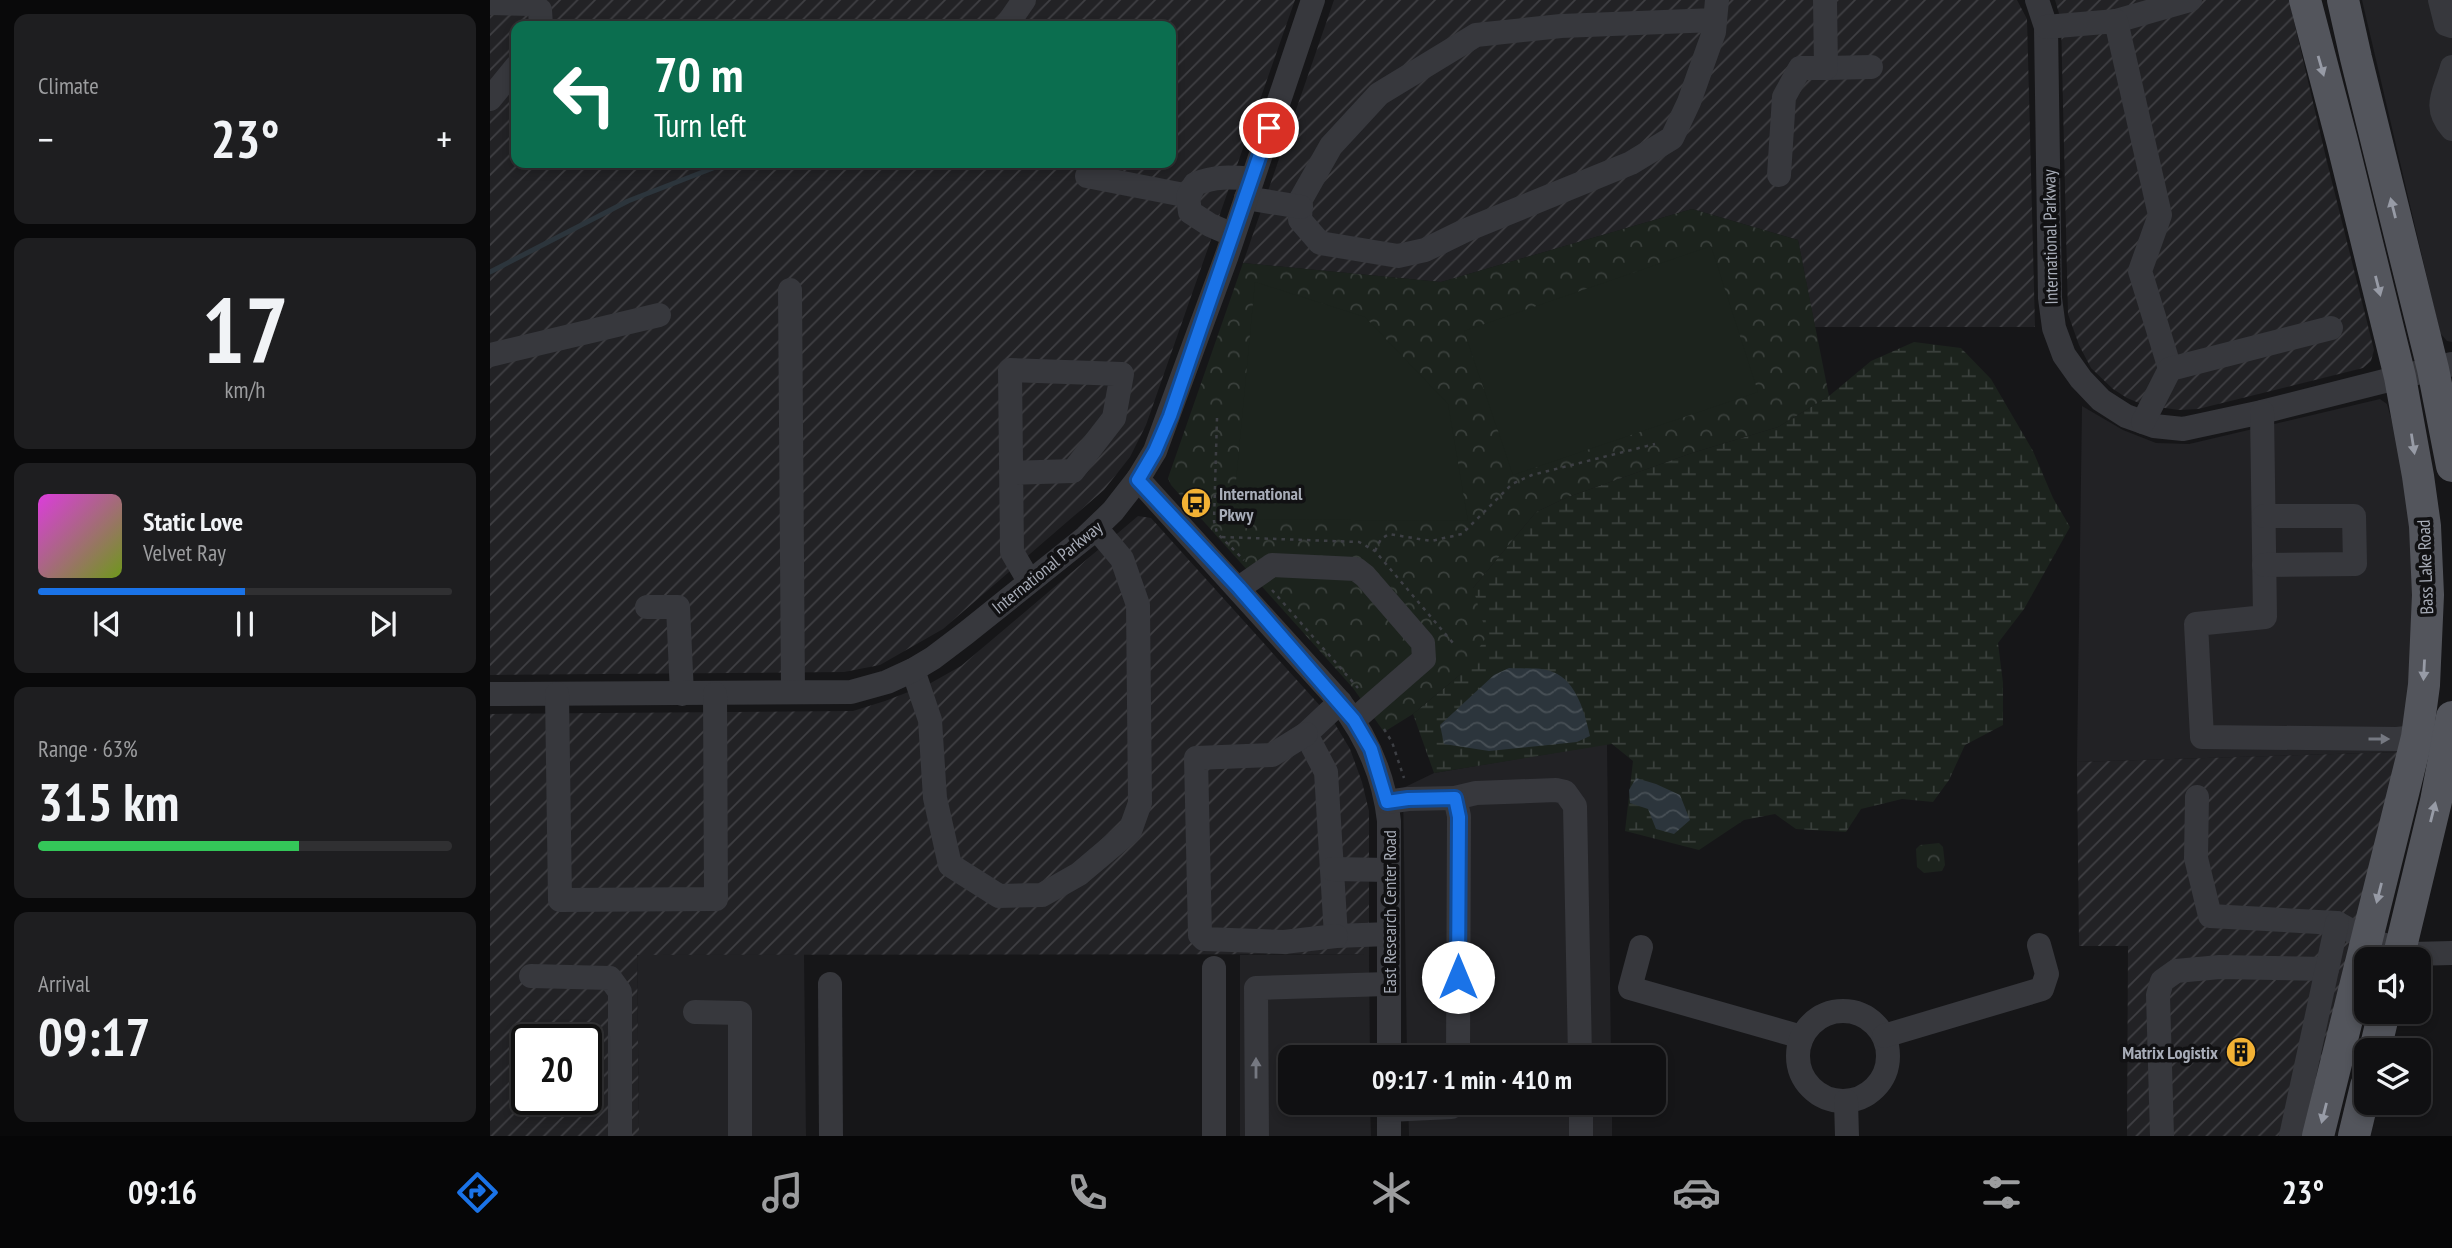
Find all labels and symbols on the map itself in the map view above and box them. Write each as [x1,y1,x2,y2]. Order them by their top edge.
one-way arrow [2317,56,2327,77]
pin [1239,98,1299,158]
street label: International Parkway [2037,169,2063,305]
one-way arrow [2387,197,2398,219]
one-way arrow [2373,276,2384,298]
one-way arrow [2408,433,2419,455]
place label: International Pkwy [1219,482,1303,526]
bus stop icon: International Pkwy [1179,486,1213,520]
street label: International Parkway [987,515,1107,619]
street label: Bass Lake Road [2412,519,2438,615]
one-way arrow [2419,659,2430,681]
one-way arrow [2368,733,2390,745]
one-way arrow [2428,801,2439,823]
street label: East Research Center Road [1378,830,1401,994]
one-way arrow [2373,882,2383,903]
position arrow [1421,940,1495,1014]
speed limit sign: 20 [511,1024,602,1115]
building icon: Matrix Logistix [2224,1035,2258,1069]
place label: Matrix Logistix [2122,1041,2218,1064]
one-way arrow [1250,1057,1262,1079]
one-way arrow [2318,1102,2329,1124]

